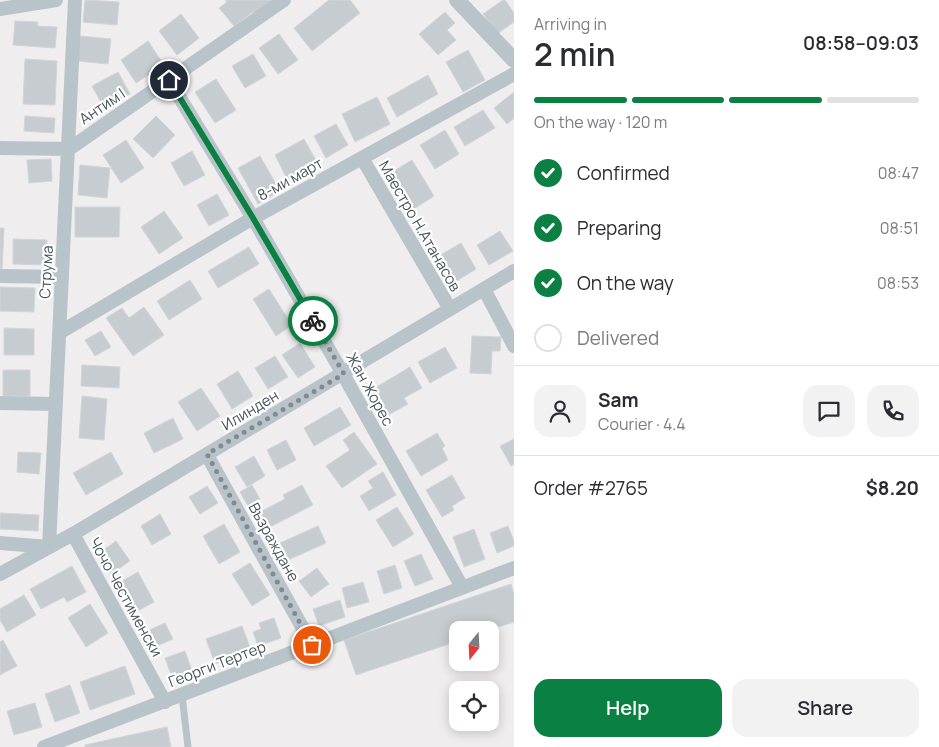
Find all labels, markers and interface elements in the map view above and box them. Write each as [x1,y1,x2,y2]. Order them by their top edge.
text: Arriving in [534,13,607,35]
text: 08:58–09:03 [803,30,919,56]
text: 2 min [534,32,616,76]
pin [148,59,190,101]
icon: home [155,66,183,94]
street label: Антим I [75,83,129,129]
text: On the way · 120 m [534,111,667,133]
street label: 8-ми март [253,152,327,206]
street label: Маестро Н.Атанасов [374,157,466,295]
icon: check [534,159,562,187]
text: Confirmed [577,160,670,186]
text: 08:47 [878,162,919,184]
icon: check [534,214,562,242]
text: Preparing [577,215,662,241]
text: 08:51 [880,217,919,239]
street label: Струма [34,245,58,299]
icon: check [534,269,562,297]
text: On the way [577,270,674,296]
text: 08:53 [877,272,919,294]
courier [288,296,338,346]
icon: bike [299,307,327,335]
text: Delivered [577,325,659,351]
street label: Жан Жорес [341,348,399,430]
street label: Илинден [218,385,282,435]
button: person [534,385,586,437]
button: chat [803,385,855,437]
button: phone [867,385,919,437]
text: Sam [598,387,639,413]
text: Courier · 4.4 [598,413,686,435]
text: Order #2765 [534,475,648,501]
text: $8.20 [866,475,919,501]
street label: Възраждане [244,499,305,586]
street label: Чочо Честименски [84,533,168,661]
north arrow [449,621,499,671]
map controls [449,621,499,731]
pin [291,624,333,666]
icon: bag [298,631,326,659]
street label: Георги Тертер [165,636,269,692]
button: Help [534,679,722,737]
button: Share [732,679,919,737]
button: locate [449,681,499,731]

